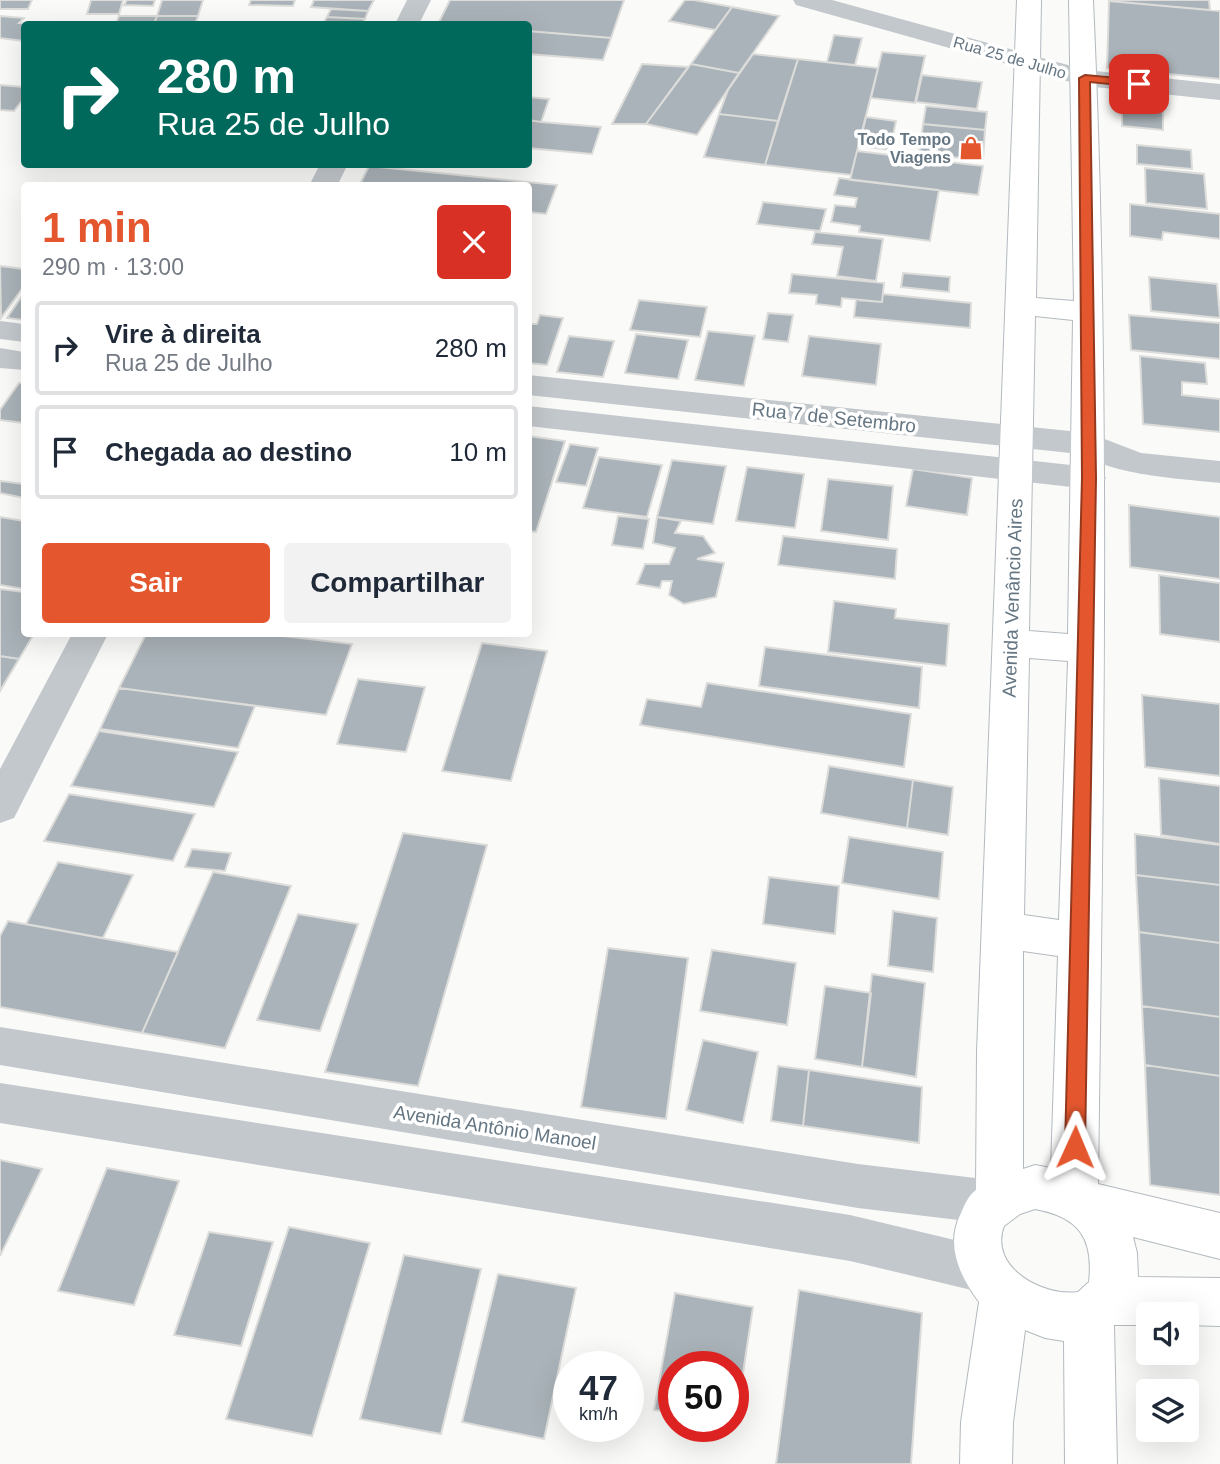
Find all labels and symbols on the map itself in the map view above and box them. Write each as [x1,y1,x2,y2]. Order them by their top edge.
street label: Rua 25 de Julho [952,33,1068,82]
pin [1109,54,1169,114]
place label: Todo Tempo Viagens [857,131,951,166]
shop icon: Todo Tempo Viagens [957,134,985,162]
street label: Rua 7 de Setembro [751,398,917,437]
street label: Avenida Venâncio Aires [999,498,1026,698]
street label: Avenida Antônio Manoel [392,1101,598,1154]
position arrow [1038,1110,1112,1184]
speed limit sign: 50 [658,1351,749,1442]

